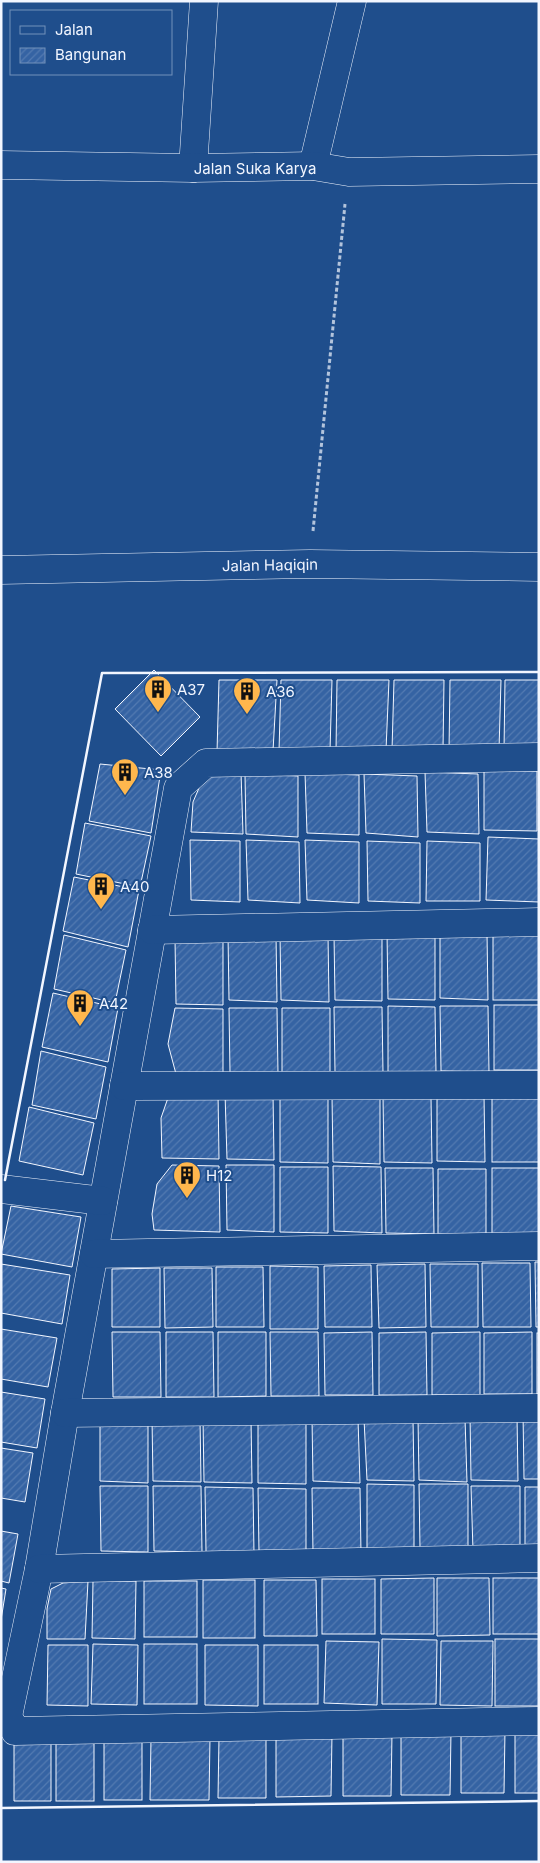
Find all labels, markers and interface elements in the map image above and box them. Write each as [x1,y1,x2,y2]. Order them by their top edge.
legend [10,10,172,75]
text: Jalan [55,20,93,39]
text: Bangunan [55,45,126,64]
street label: Jalan Suka Karya [194,159,316,178]
street label: Jalan Haqiqin [222,555,318,575]
building icon: A37 [143,674,173,713]
building icon: A36 [232,676,262,715]
place label: A37 [177,680,205,699]
place label: A36 [266,682,295,701]
building icon: A38 [110,757,140,796]
place label: A38 [144,763,173,782]
building icon: A40 [86,871,116,910]
place label: A40 [120,877,150,896]
building icon: A42 [65,988,95,1027]
place label: A42 [99,994,128,1013]
building icon: H12 [172,1160,202,1199]
place label: H12 [206,1166,232,1185]

